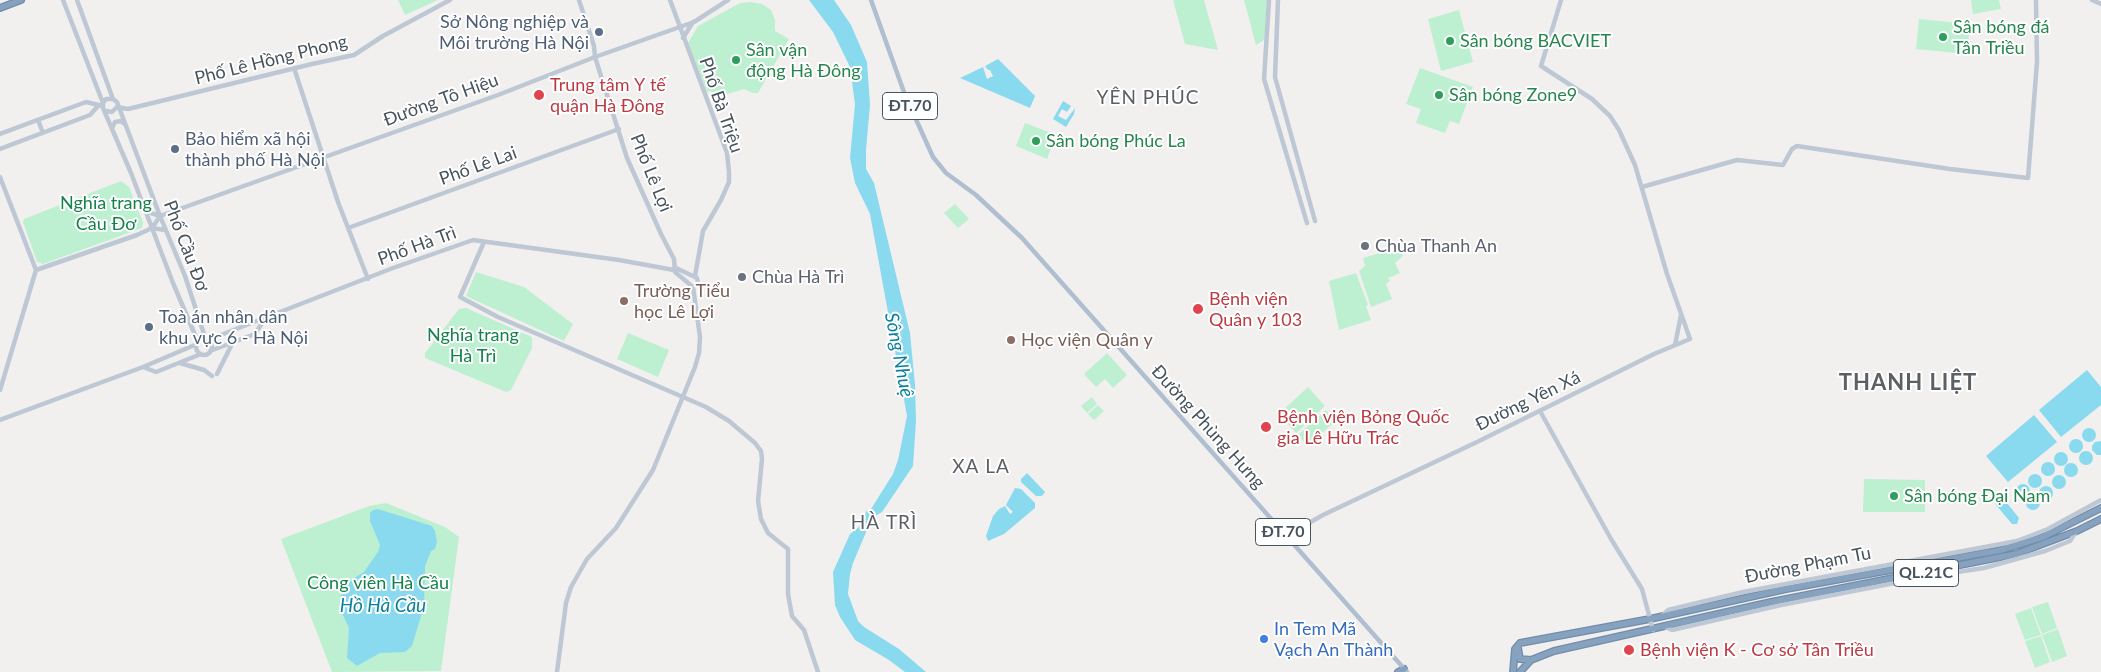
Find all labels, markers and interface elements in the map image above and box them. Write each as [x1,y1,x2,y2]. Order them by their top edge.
place label: Sở Nông nghiệp và Môi trường Hà Nội [439,11,589,54]
place label: Sân bóng đá Tân Triều [1953,16,2050,58]
marker: Sở Nông nghiệp và Môi trường Hà Nội [593,26,605,38]
place label: Sân bóng BACVIET [1460,30,1611,52]
street label: Phố Lê Hồng Phong [193,31,349,89]
marker: Sân bóng đá Tân Triều [1937,31,1949,43]
marker: Sân bóng BACVIET [1444,35,1456,47]
place label: Sân vận động Hà Đông [746,39,861,82]
street label: Phố Bà Triệu [695,54,747,156]
marker: Sân vận động Hà Đông [730,54,742,66]
street label: Đường Tô Hiệu [380,69,502,131]
place label: Trung tâm Y tế quận Hà Đông [550,74,666,116]
place label: Sân bóng Zone9 [1449,84,1577,106]
district label: YÊN PHÚC [1096,87,1200,109]
marker: Trung tâm Y tế quận Hà Đông [532,88,546,102]
marker: Sân bóng Zone9 [1433,89,1445,101]
road number: ĐT.70 [882,92,938,120]
place label: Bảo hiểm xã hội thành phố Hà Nội [185,128,325,170]
place label: Sân bóng Phúc La [1046,130,1186,152]
street label: Phố Lê Lợi [626,131,676,215]
marker: Sân bóng Phúc La [1030,135,1042,147]
street label: Phố Lê Lai [436,142,520,190]
marker: Bảo hiểm xã hội thành phố Hà Nội [169,143,181,155]
park label: Nghĩa trang Cầu Đơ [60,192,152,234]
street label: Phố Cầu Đơ [159,197,213,295]
street label: Phố Hà Trì [375,222,459,270]
place label: Chùa Thanh An [1375,235,1497,257]
marker: Chùa Thanh An [1359,240,1371,252]
place label: Chùa Hà Trì [752,266,844,288]
marker: Chùa Hà Trì [736,271,748,283]
place label: Trường Tiểu học Lê Lợi [634,280,730,322]
place label: Bệnh viện Quân y 103 [1209,288,1302,330]
marker: Trường Tiểu học Lê Lợi [618,295,630,307]
marker: Bệnh viện Quân y 103 [1191,302,1205,316]
place label: Toà án nhân dân khu vực 6 - Hà Nội [159,306,308,348]
water label: Sông Nhuệ [880,311,918,399]
marker: Toà án nhân dân khu vực 6 - Hà Nội [143,321,155,333]
park label: Nghĩa trang Hà Trì [427,324,519,366]
place label: Học viện Quân y [1021,329,1153,351]
marker: Học viện Quân y [1005,334,1017,346]
street label: Đường Phùng Hưng [1147,361,1269,493]
street label: Đường Yên Xá [1472,366,1584,436]
district label: THANH LIỆT [1838,370,1978,396]
place label: Bệnh viện Bỏng Quốc gia Lê Hữu Trác [1277,406,1449,448]
marker: Bệnh viện Bỏng Quốc gia Lê Hữu Trác [1259,420,1273,434]
district label: XA LA [952,456,1010,478]
place label: Sân bóng Đại Nam [1904,485,2050,507]
marker: Sân bóng Đại Nam [1888,490,1900,502]
district label: HÀ TRÌ [850,512,918,534]
road number: ĐT.70 [1256,518,1310,546]
street label: Đường Phạm Tu [1743,542,1873,588]
road number: QL.21C [1894,560,1958,586]
park label: Công viên Hà Cầu [307,572,449,594]
water label: Hồ Hà Cầu [340,595,426,617]
place label: In Tem Mã Vạch An Thành [1274,618,1393,660]
marker: In Tem Mã Vạch An Thành [1258,633,1270,645]
place label: Bệnh viện K - Cơ sở Tân Triều [1640,639,1874,661]
marker: Bệnh viện K - Cơ sở Tân Triều [1622,643,1636,657]

